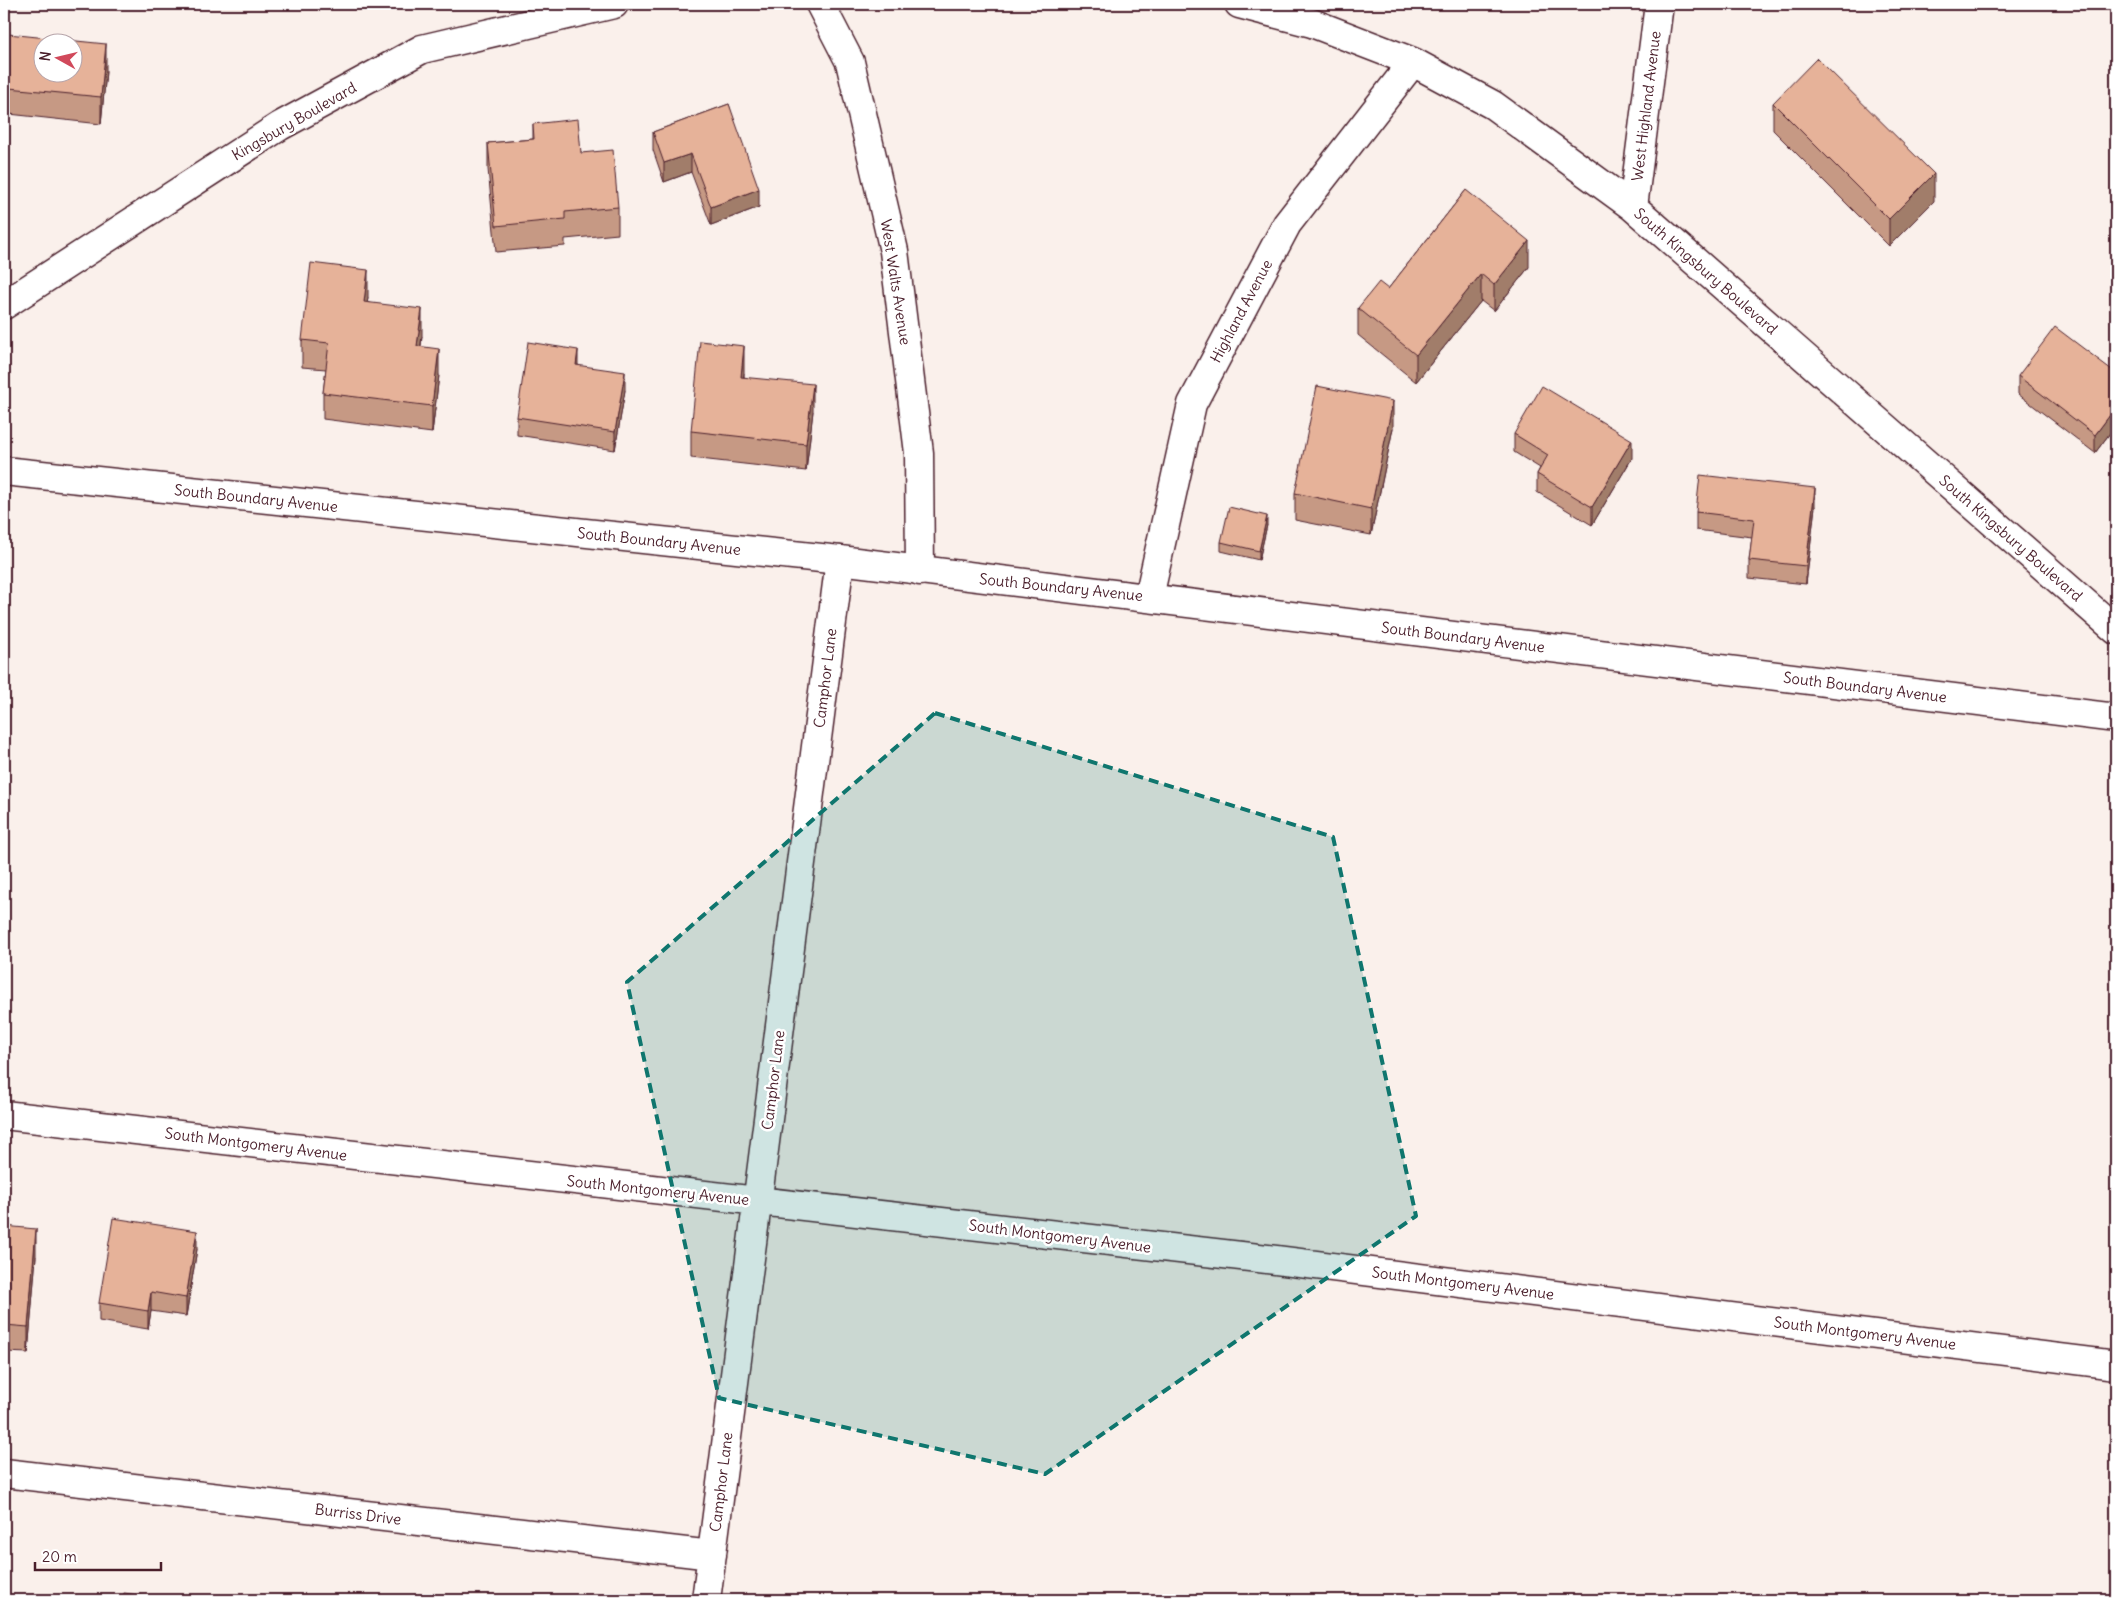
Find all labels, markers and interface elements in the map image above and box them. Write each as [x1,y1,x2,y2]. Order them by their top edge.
street label: West Highland Avenue [1627,30,1665,182]
north arrow [32,32,82,82]
text: N [36,50,55,62]
street label: Kingsbury Boulevard [228,77,360,164]
street label: South Kingsbury Boulevard [1630,204,1782,339]
street label: West Walts Avenue [877,218,915,346]
street label: Highland Avenue [1206,256,1276,366]
street label: South Kingsbury Boulevard [1935,471,2087,606]
street label: South Boundary Avenue [173,480,339,516]
street label: South Boundary Avenue [576,523,742,559]
street label: South Boundary Avenue [978,569,1144,605]
street label: South Boundary Avenue [1380,618,1546,656]
street label: Camphor Lane [809,627,841,729]
street label: South Boundary Avenue [1782,668,1948,706]
street label: Camphor Lane [757,1029,789,1131]
street label: South Montgomery Avenue [164,1123,348,1165]
street label: South Montgomery Avenue [566,1171,750,1209]
street label: South Montgomery Avenue [968,1215,1152,1257]
street label: South Montgomery Avenue [1371,1262,1555,1304]
street label: South Montgomery Avenue [1773,1312,1957,1354]
street label: Camphor Lane [705,1431,737,1533]
street label: Burriss Drive [314,1499,402,1529]
scale bar [35,1539,161,1571]
text: 20 m [42,1547,77,1566]

